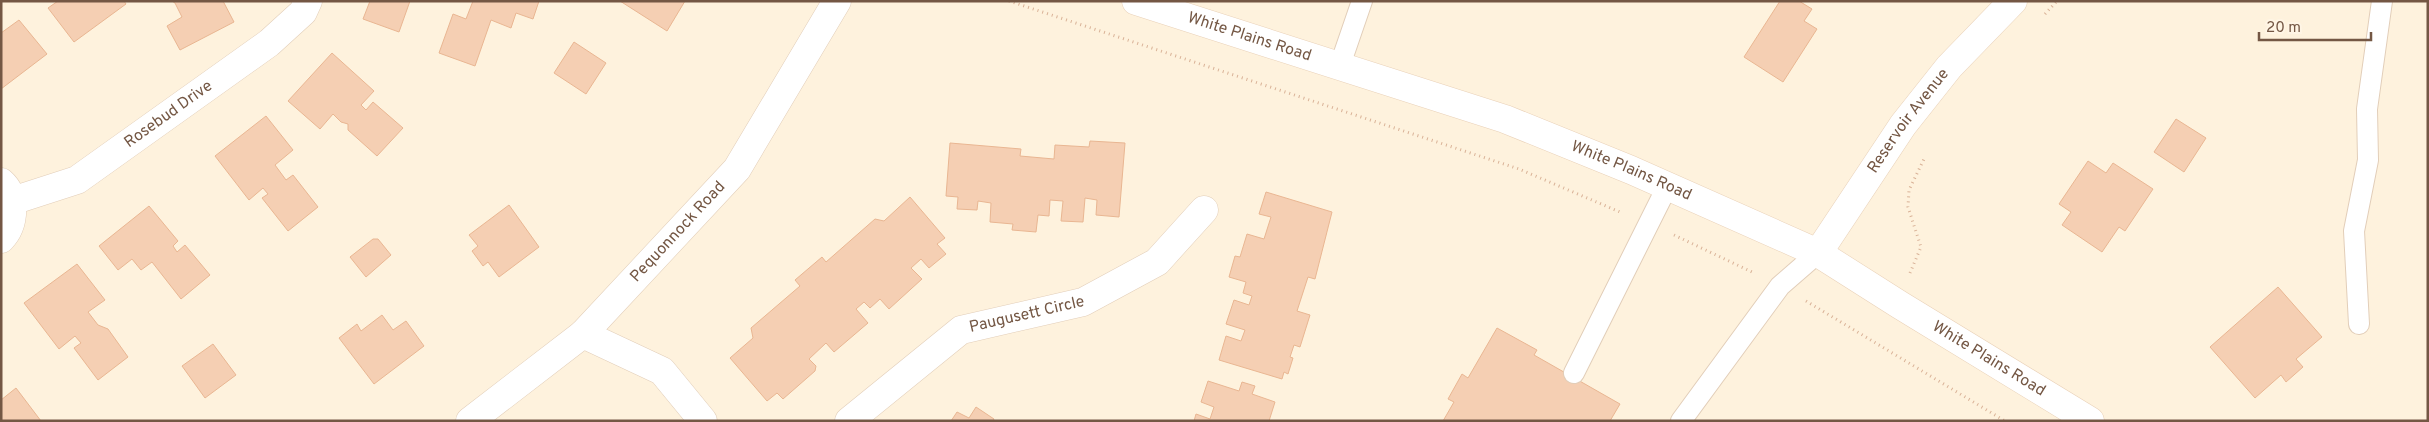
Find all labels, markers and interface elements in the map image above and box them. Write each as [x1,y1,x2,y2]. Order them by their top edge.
street label: White Plains Road [1185,8,1314,66]
scale bar [2259,10,2372,42]
text: 20 m [2266,19,2301,38]
street label: Reservoir Avenue [1864,65,1954,177]
street label: Rosebud Drive [121,76,217,153]
street label: White Plains Road [1568,137,1695,206]
street label: Pequonnock Road [626,177,730,287]
street label: Paugusett Circle [967,292,1087,338]
street label: White Plains Road [1928,317,2049,401]

